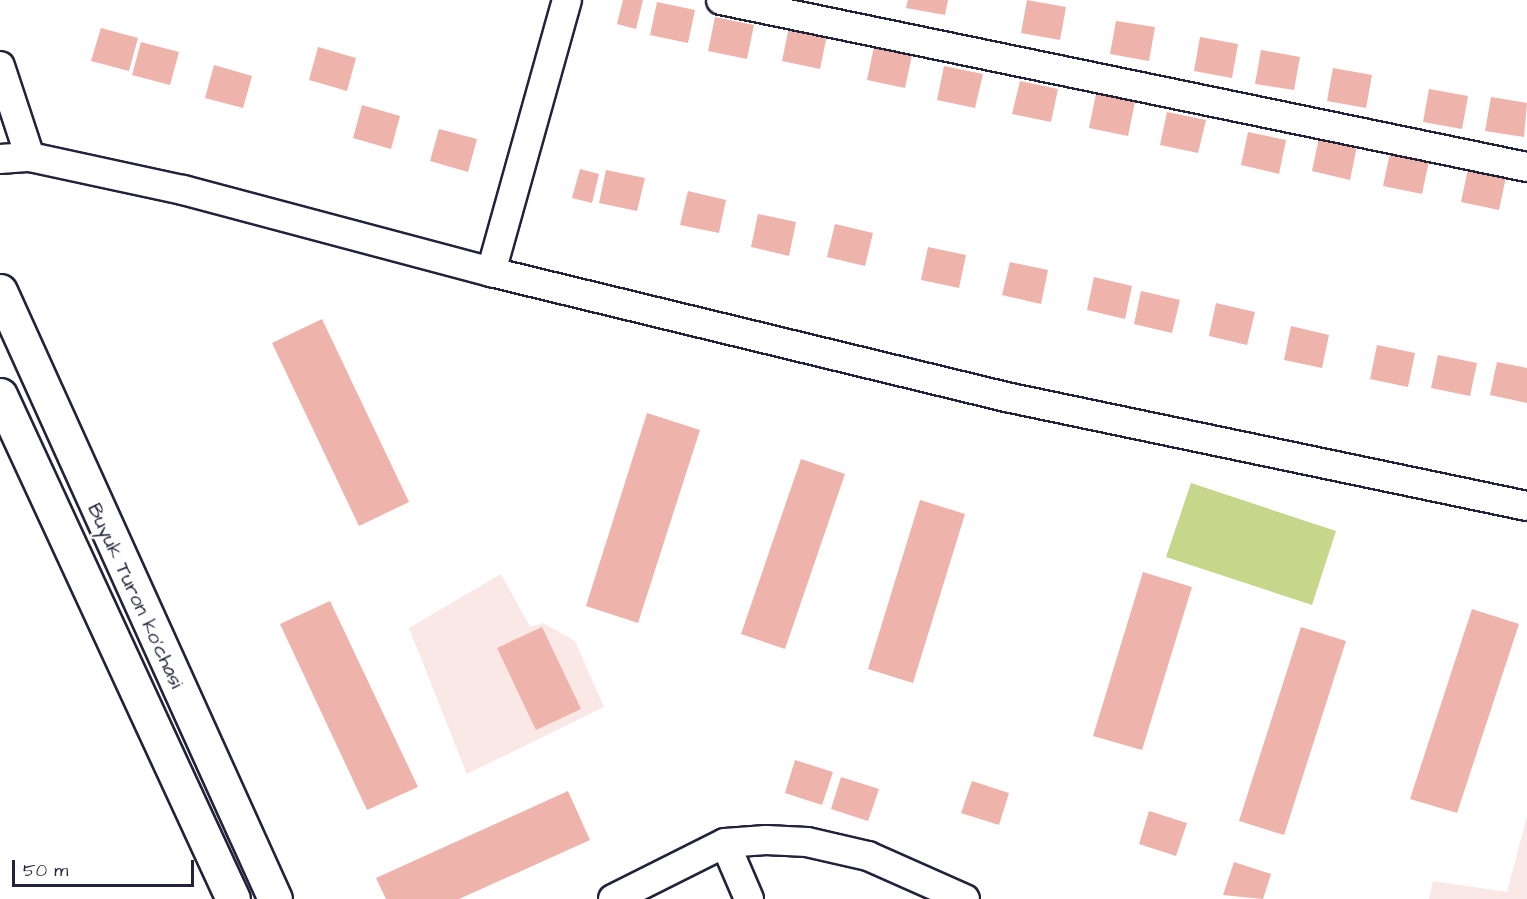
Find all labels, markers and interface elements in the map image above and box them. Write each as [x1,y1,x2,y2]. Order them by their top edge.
street label: Buyuk Turon ko'chasi [82,500,188,692]
scale bar [15,848,196,886]
text: 50 m [23,858,68,883]

